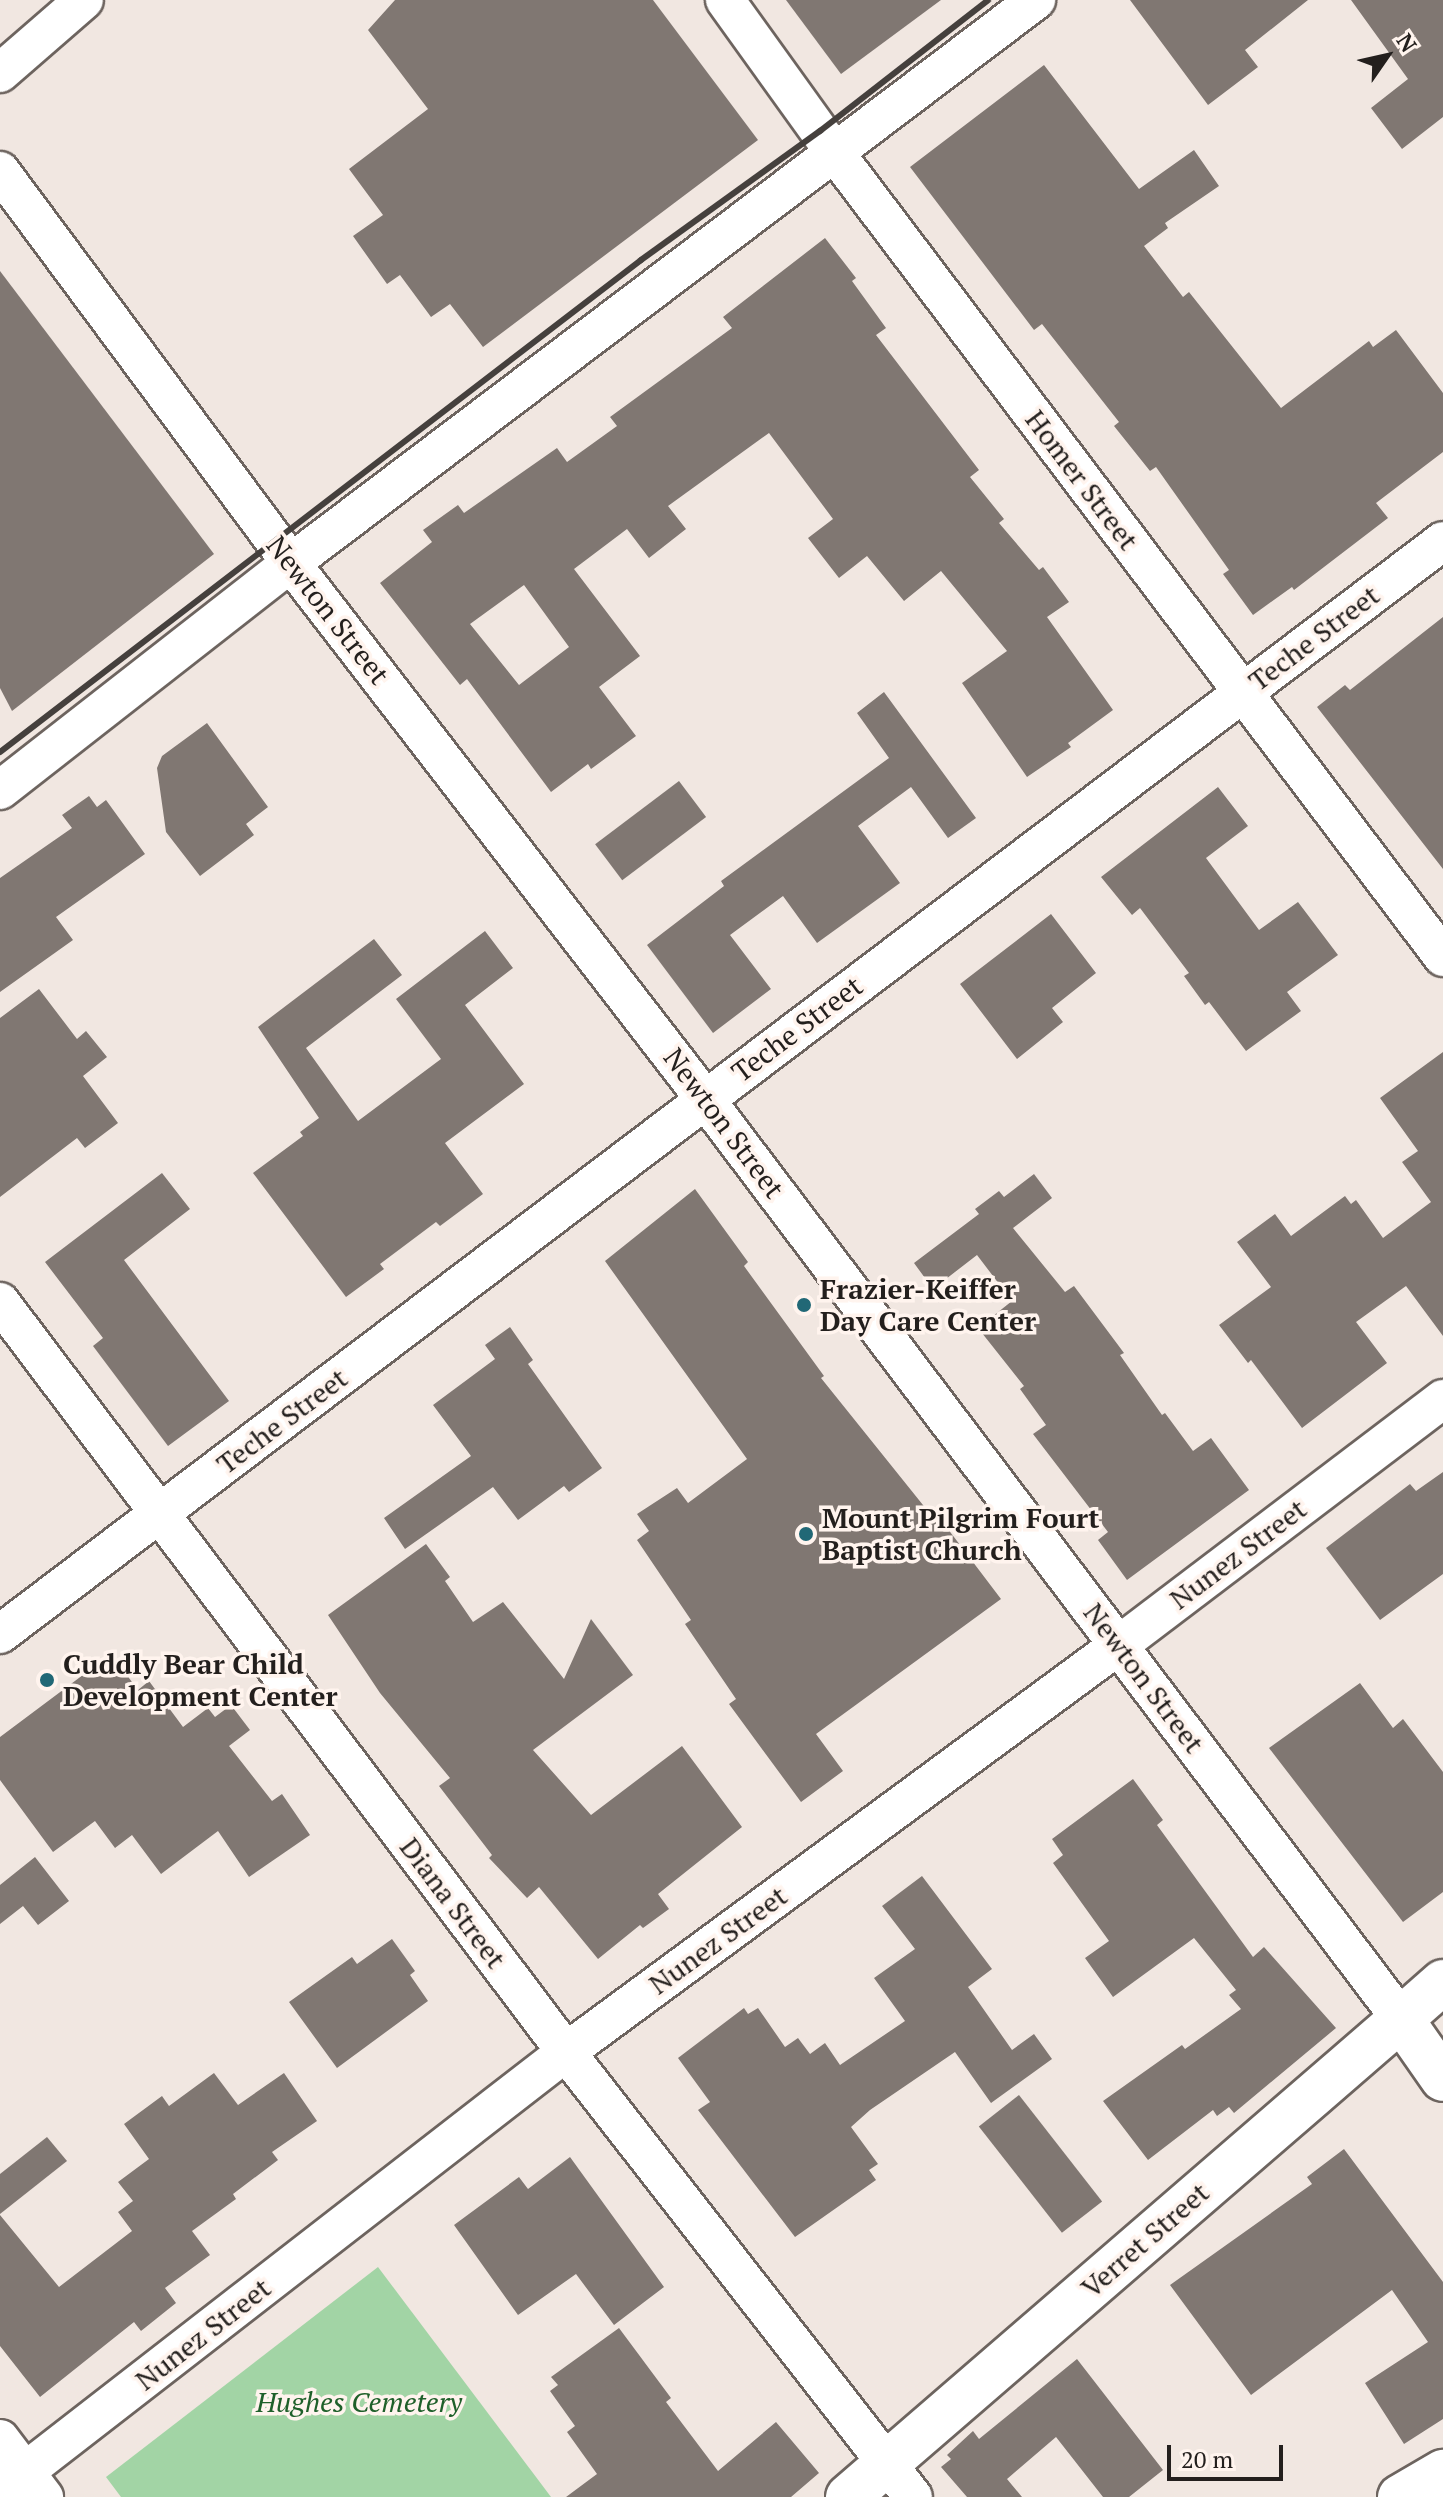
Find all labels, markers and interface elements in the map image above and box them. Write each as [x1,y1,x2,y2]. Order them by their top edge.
north arrow [1347,16,1427,96]
text: N [1391,27,1424,57]
street label: Homer Street [1019,403,1145,557]
street label: Newton Street [260,529,396,691]
street label: Teche Street [1242,578,1386,698]
street label: Teche Street [725,969,869,1089]
street label: Newton Street [657,1041,791,1205]
place label: Frazier-Keiffer Day Care Center [820,1272,1036,1338]
marker: Frazier-Keiffer Day Care Center [795,1296,813,1314]
street label: Teche Street [210,1361,354,1481]
street label: Nunez Street [1163,1492,1313,1616]
place label: Mount Pilgrim Fourt Baptist Church [822,1501,1099,1567]
marker: Mount Pilgrim Fourt Baptist Church [797,1525,815,1543]
street label: Newton Street [1077,1596,1211,1760]
place label: Cuddly Bear Child Development Center [63,1647,338,1713]
marker: Cuddly Bear Child Development Center [38,1671,56,1689]
street label: Diana Street [393,1831,513,1975]
street label: Nunez Street [643,1879,793,2001]
street label: Verret Street [1074,2175,1216,2305]
street label: Nunez Street [129,2271,277,2397]
park label: Hughes Cemetery [256,2385,462,2419]
scale bar [1171,2429,1287,2479]
text: 20 m [1181,2443,1233,2475]

